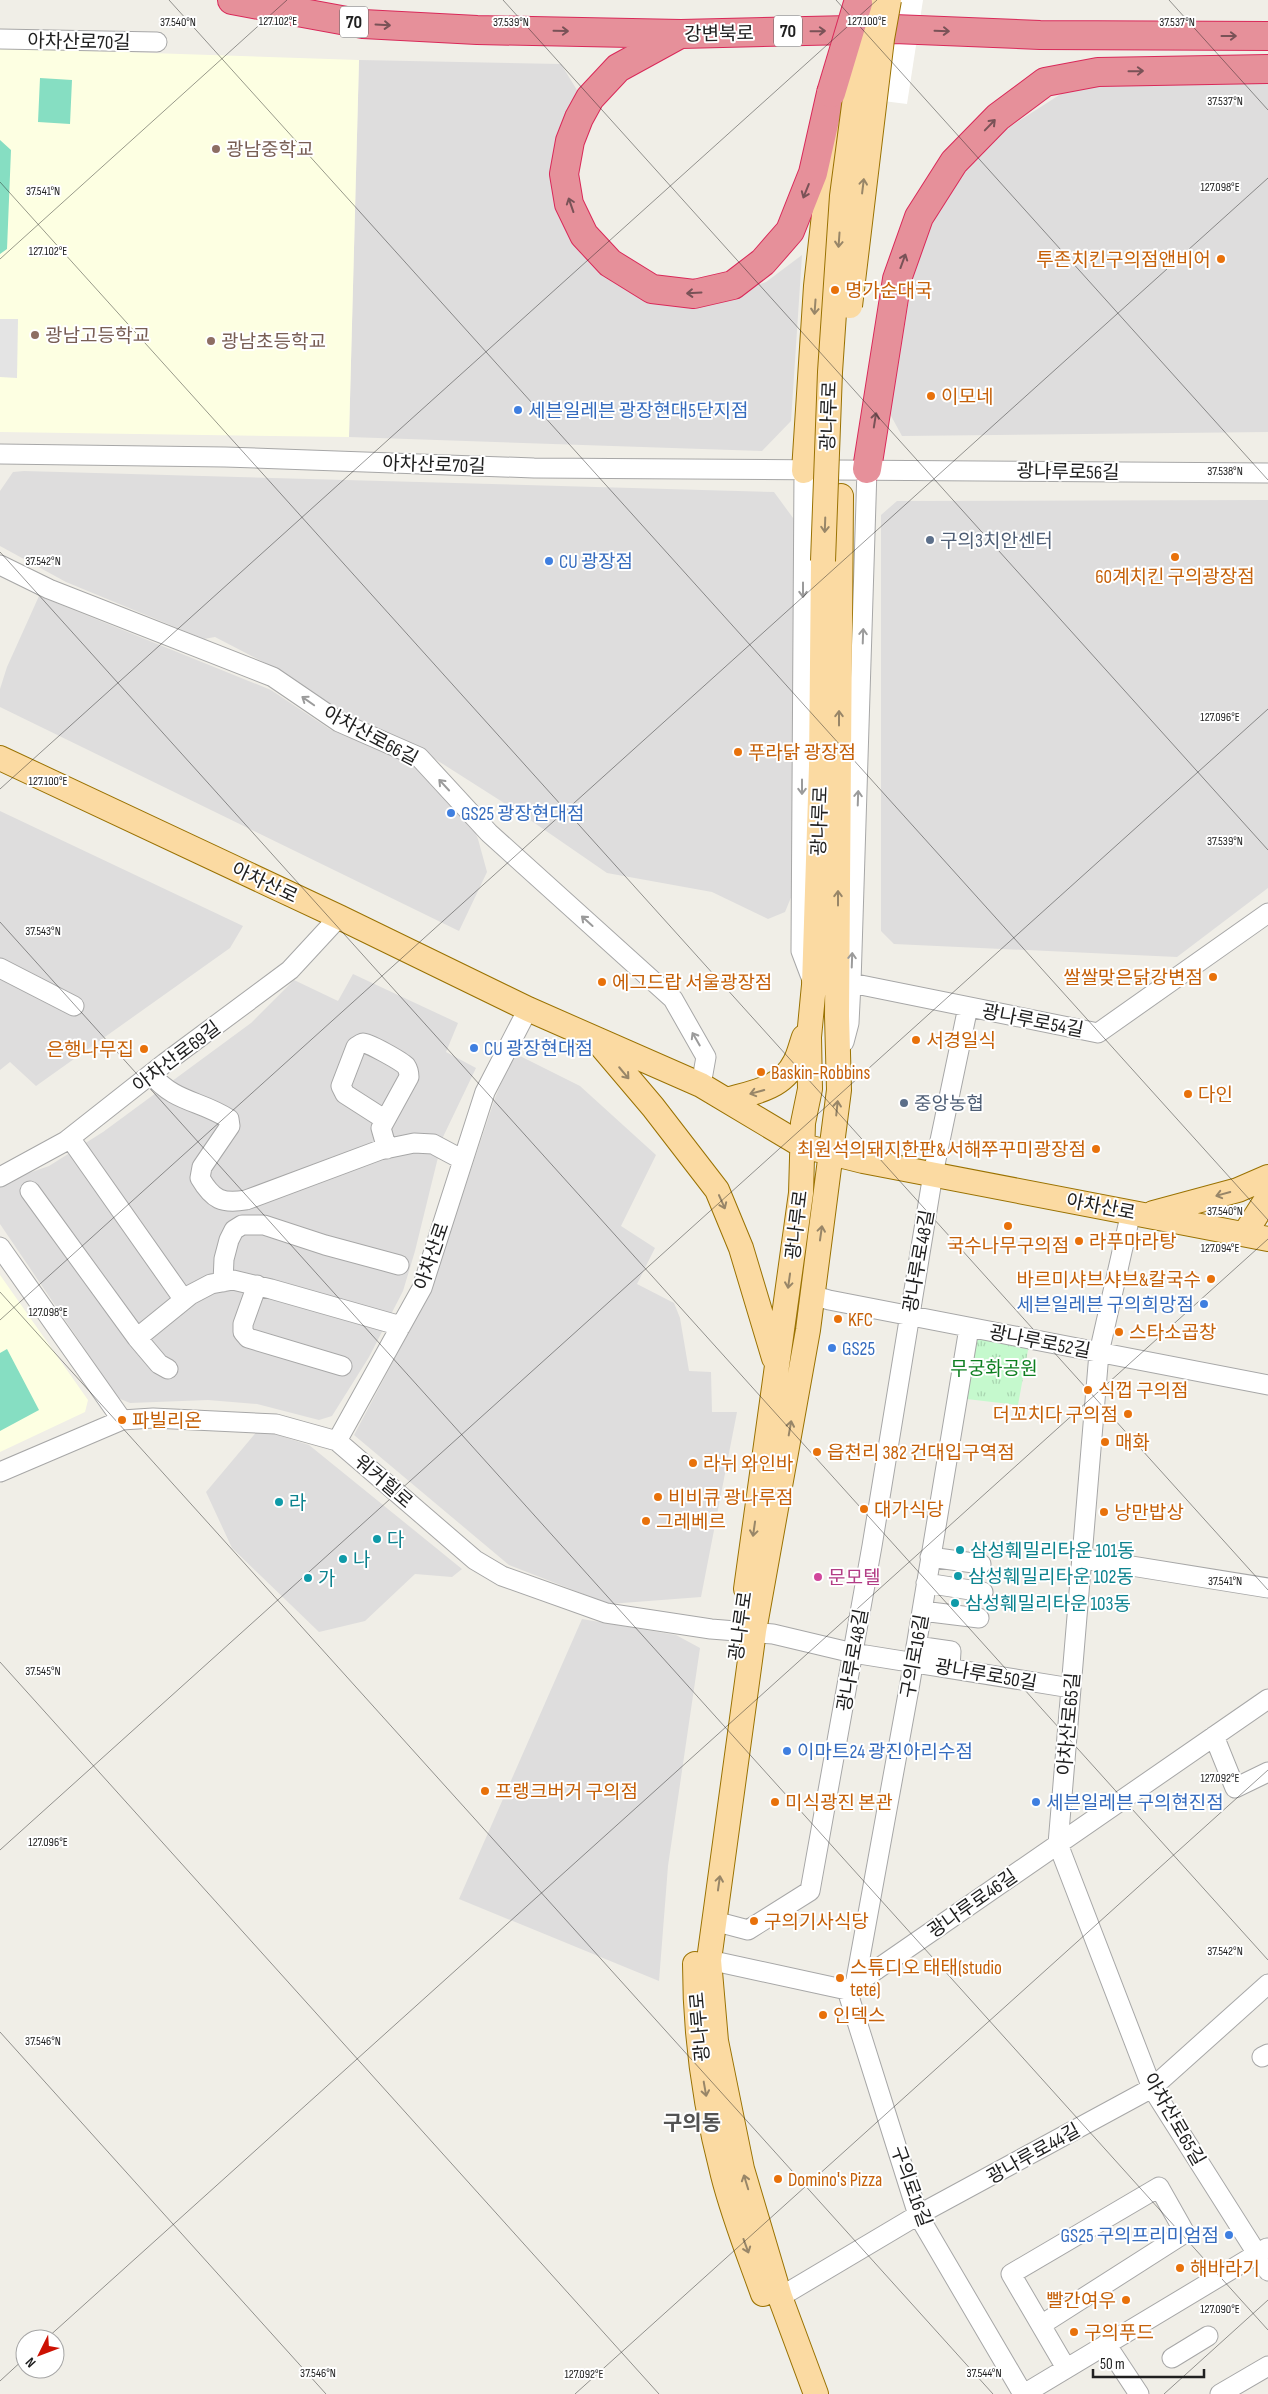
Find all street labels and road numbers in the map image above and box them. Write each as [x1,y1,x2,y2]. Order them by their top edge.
road number: 70 [340,7,368,38]
road number: 70 [774,16,802,46]
street label: 강변북로 [684,22,754,47]
street label: 아차산로70길 [27,30,131,55]
street label: 광나루로 [817,381,842,451]
street label: 아차산로70길 [382,452,486,479]
street label: 광나루로56길 [1016,460,1120,485]
street label: 아차산로66길 [319,702,422,771]
street label: 광나루로 [808,786,833,856]
street label: 아차산로 [228,858,301,909]
street label: 광나루로54길 [980,1000,1085,1043]
street label: 아차산로69길 [128,1017,225,1098]
street label: 광나루로 [782,1189,813,1261]
street label: 아차산로 [1064,1190,1137,1225]
street label: 광나루로48길 [899,1208,940,1314]
street label: 아차산로 [410,1220,455,1293]
street label: 광나루로52길 [987,1321,1092,1364]
street label: 워커힐로 [349,1451,417,1514]
street label: 광나루로 [725,1590,758,1662]
street label: 광나루로48길 [833,1607,874,1713]
street label: 구의로16길 [897,1612,934,1700]
street label: 광나루로50길 [933,1655,1039,1696]
street label: 아차산로65길 [1054,1672,1085,1777]
street label: 광나루로46길 [924,1865,1022,1943]
street label: 광나루로 [686,1991,715,2063]
street label: 아차산로65길 [1138,2069,1209,2170]
street label: 광나루로44길 [983,2119,1085,2189]
street label: 구의로16길 [885,2143,936,2230]

